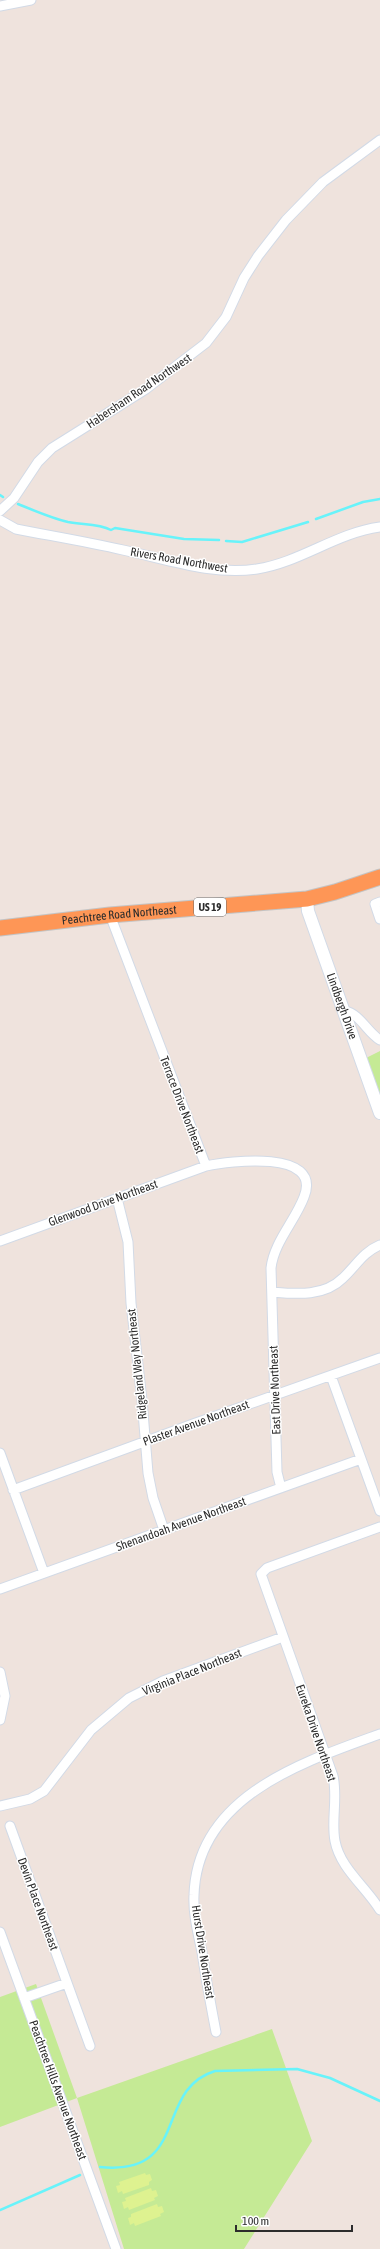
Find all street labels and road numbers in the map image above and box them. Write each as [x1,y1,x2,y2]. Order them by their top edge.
street label: Habersham Road Northwest [84,350,194,431]
street label: Rivers Road Northwest [129,545,229,576]
road number: US 19 [194,898,226,916]
street label: Peachtree Road Northeast [61,903,178,928]
street label: Lindbergh Drive [324,971,360,1041]
street label: Terrace Drive Northeast [157,1054,207,1156]
street label: Glenwood Drive Northeast [46,1176,160,1229]
street label: Ridgeland Way Northeast [124,1307,150,1420]
street label: East Drive Northeast [266,1345,284,1435]
street label: Plaster Avenue Northeast [141,1397,251,1449]
street label: Shenandoah Avenue Northeast [114,1494,248,1554]
street label: Virginia Place Northeast [140,1645,244,1698]
street label: Eureka Drive Northeast [293,1683,339,1784]
street label: Devin Place Northeast [15,1856,61,1953]
street label: Hurst Drive Northeast [189,1904,217,2000]
street label: Peachtree Hills Avenue Northeast [26,2018,90,2162]

